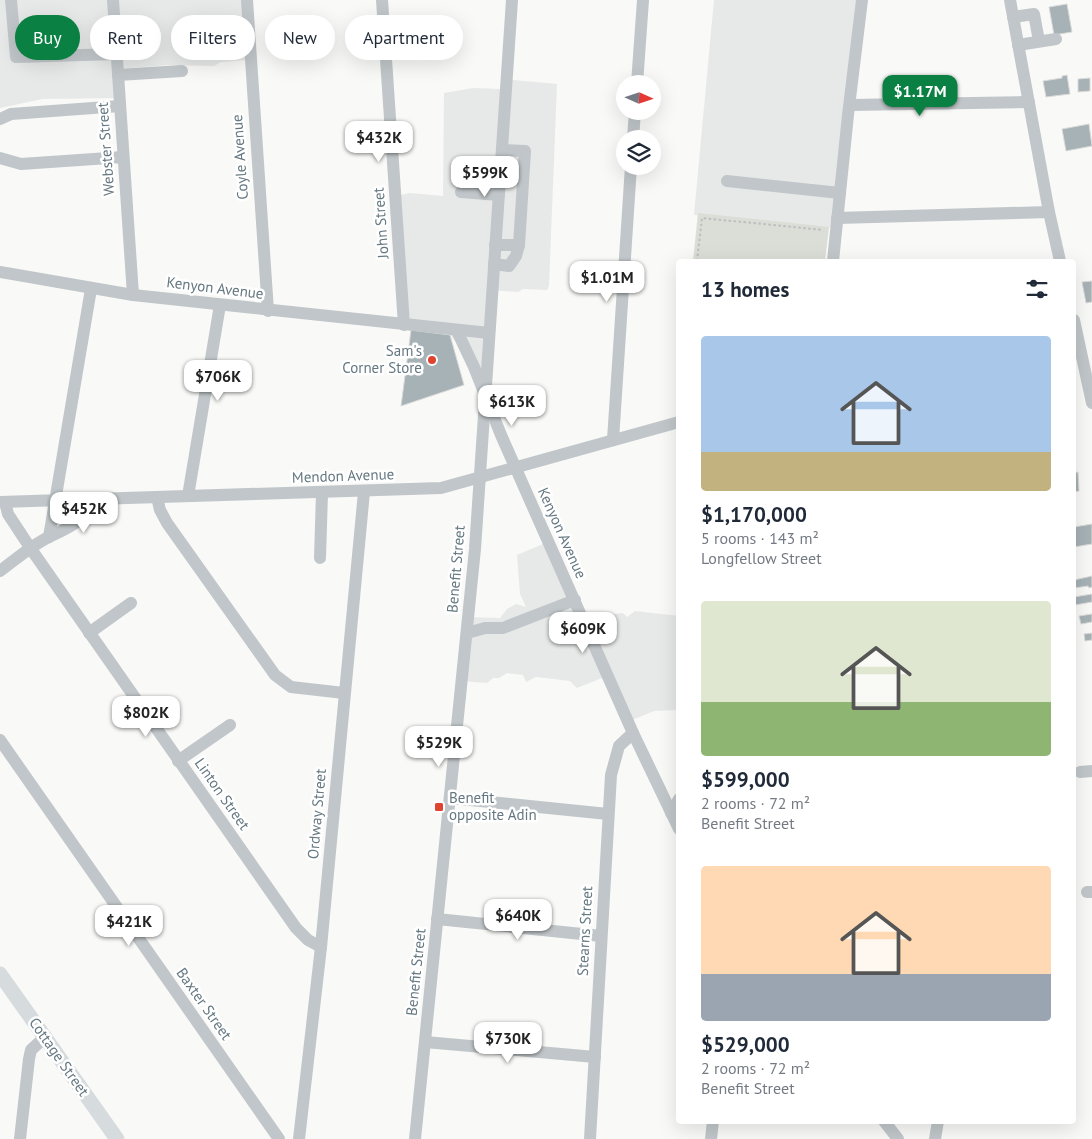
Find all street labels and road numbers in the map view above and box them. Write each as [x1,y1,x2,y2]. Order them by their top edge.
street label: Webster Street [93,102,118,196]
street label: Coyle Avenue [227,114,252,200]
street label: John Street [369,187,393,260]
street label: Kenyon Avenue [165,272,265,303]
street label: Mendon Avenue [291,464,394,487]
street label: Kenyon Avenue [534,484,591,581]
street label: Benefit Street [442,524,469,613]
street label: Linton Street [191,754,254,833]
street label: Ordway Street [303,768,330,860]
street label: Stearns Street [573,886,596,976]
street label: Benefit Street [401,927,430,1017]
street label: Baxter Street [173,964,236,1044]
street label: Cottage Street [25,1014,93,1100]

